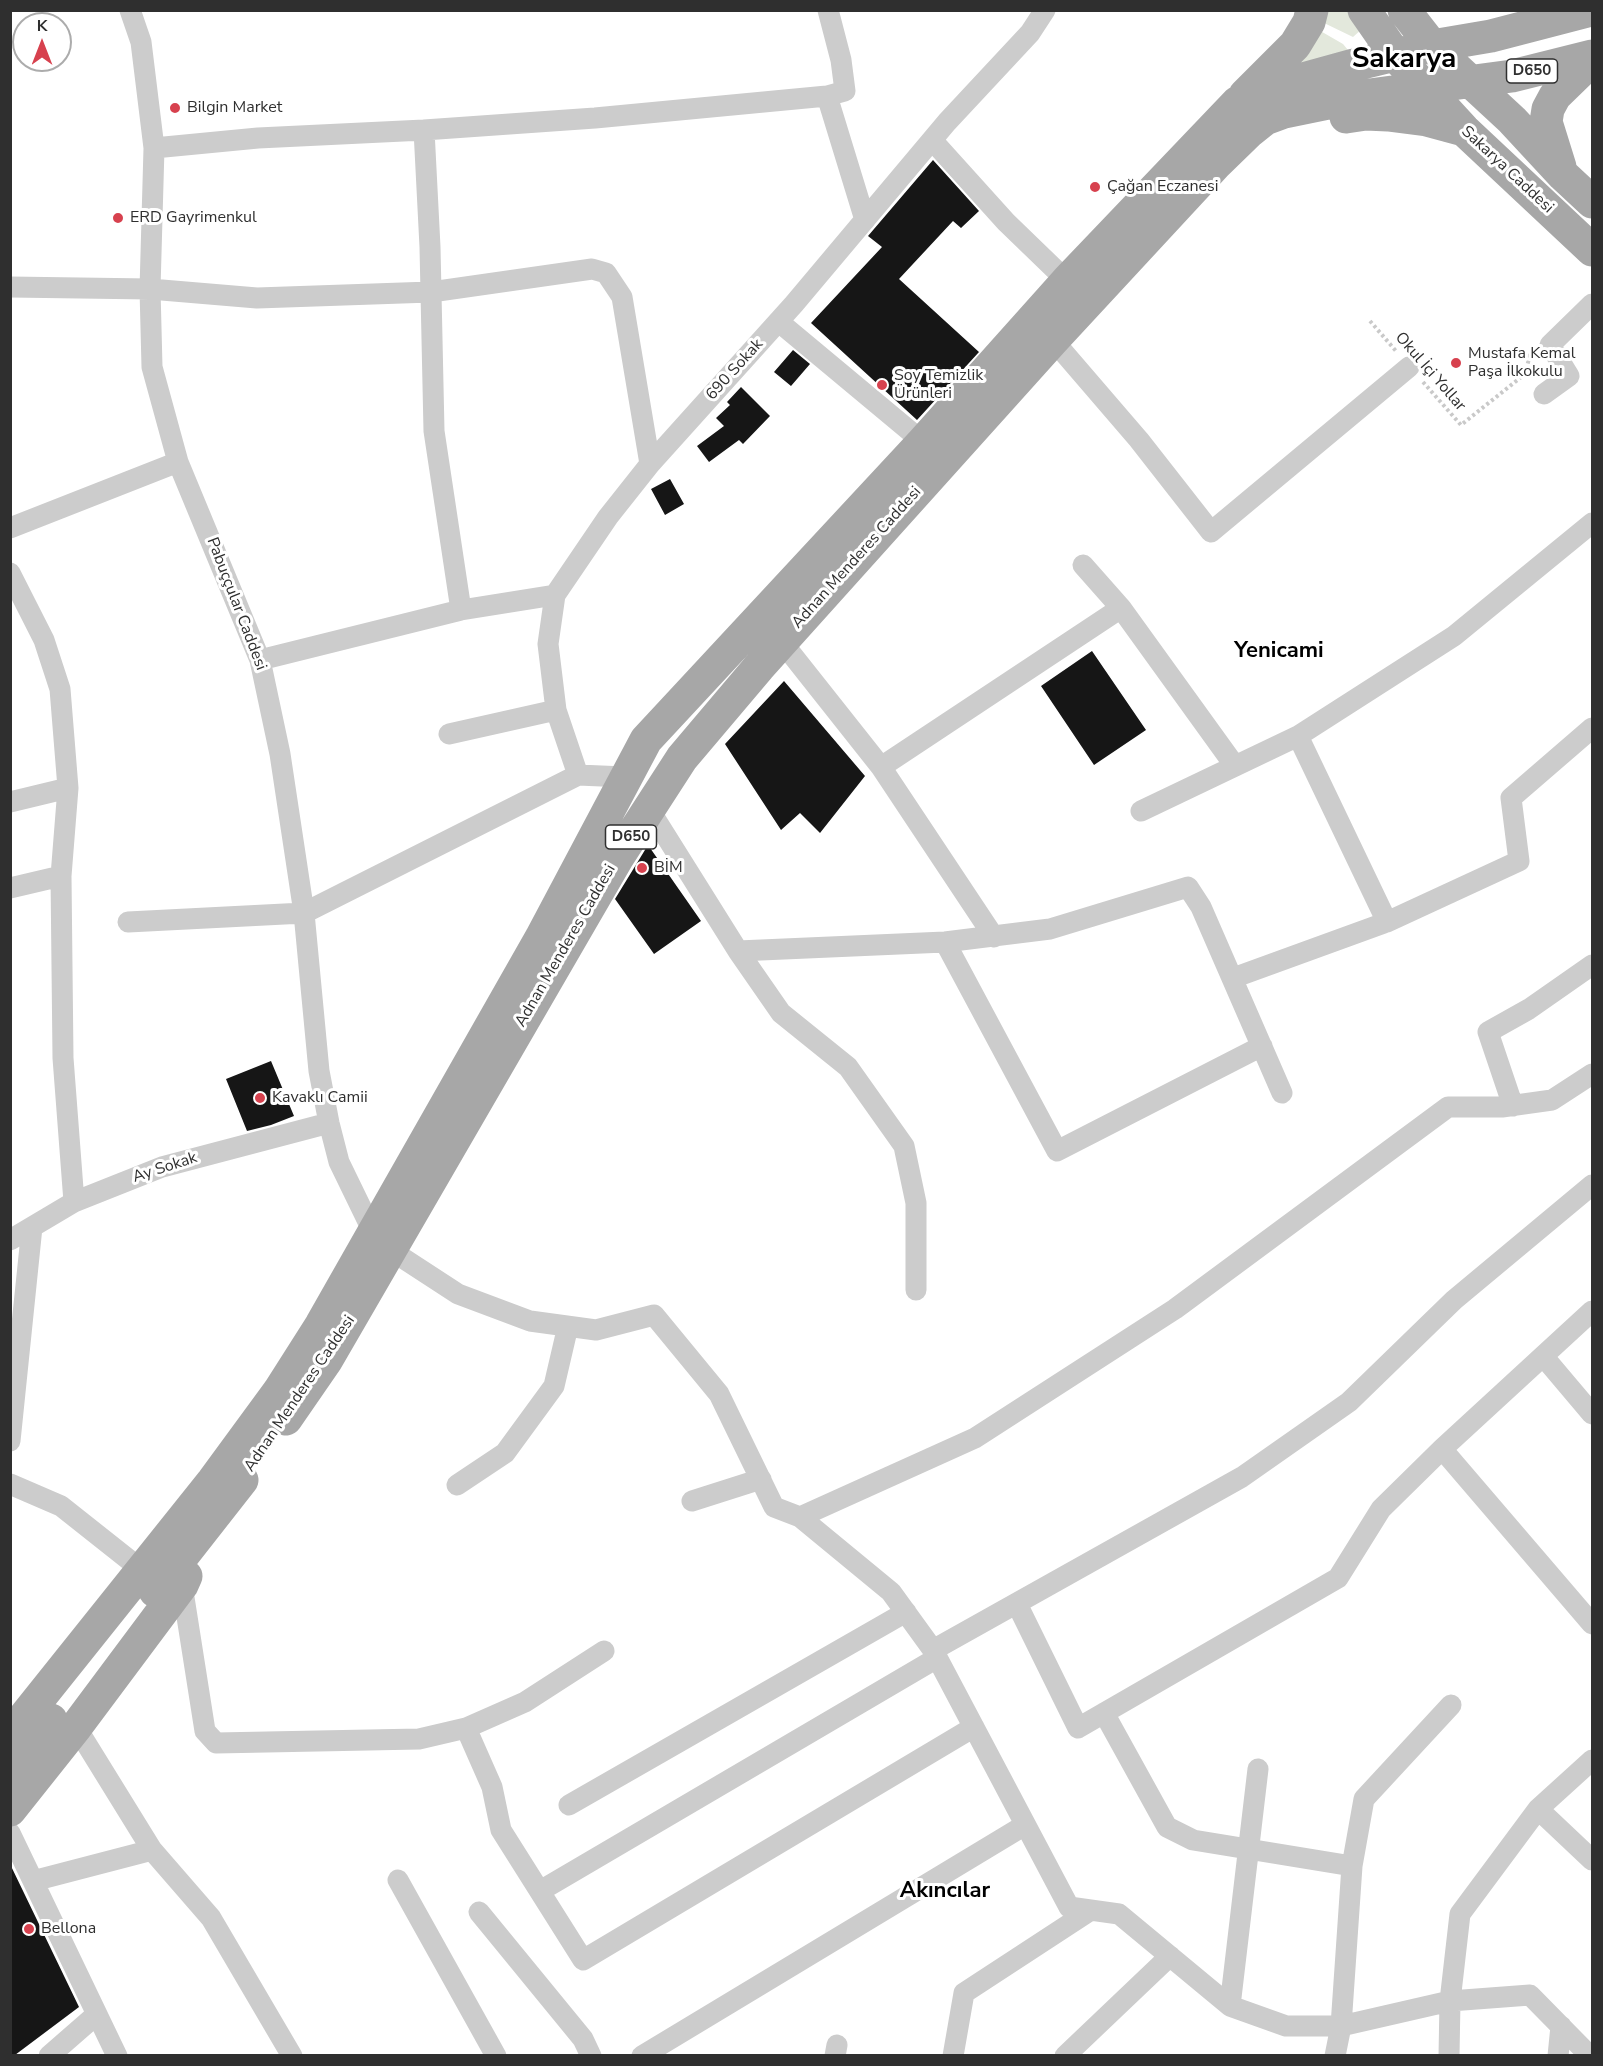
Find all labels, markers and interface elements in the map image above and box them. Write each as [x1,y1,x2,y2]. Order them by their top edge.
north arrow [12,12,72,72]
text: K [37,15,47,37]
district label: Sakarya [1352,43,1456,77]
road number: D650 [1506,59,1558,83]
place label: Bilgin Market [187,98,282,118]
marker: Bilgin Market [168,101,182,115]
street label: Sakarya Caddesi [1457,122,1557,218]
place label: Çağan Eczanesi [1107,177,1219,197]
marker: Çağan Eczanesi [1088,180,1102,194]
place label: ERD Gayrimenkul [130,208,257,228]
marker: ERD Gayrimenkul [111,211,125,225]
street label: Okul İçi Yollar [1391,329,1469,415]
street label: 690 Sokak [702,335,768,405]
place label: Mustafa Kemal Paşa İlkokulu [1468,344,1575,382]
marker: Mustafa Kemal Paşa İlkokulu [1449,356,1463,370]
place label: Soy Temizlik Ürünleri [894,366,983,404]
marker: Soy Temizlik Ürünleri [875,378,889,392]
street label: Adnan Menderes Caddesi [788,483,926,633]
street label: Pabuççular Caddesi [202,535,270,673]
district label: Yenicami [1234,639,1324,665]
road number: D650 [606,825,656,849]
place label: BİM [654,858,683,878]
street label: Adnan Menderes Caddesi [512,861,620,1031]
marker: BİM [635,861,649,875]
place label: Kavaklı Camii [272,1088,368,1108]
marker: Kavaklı Camii [253,1091,267,1105]
street label: Ay Sokak [130,1149,200,1187]
street label: Adnan Menderes Caddesi [241,1312,359,1476]
district label: Akıncılar [900,1879,990,1905]
place label: Bellona [41,1919,96,1939]
marker: Bellona [22,1922,36,1936]

